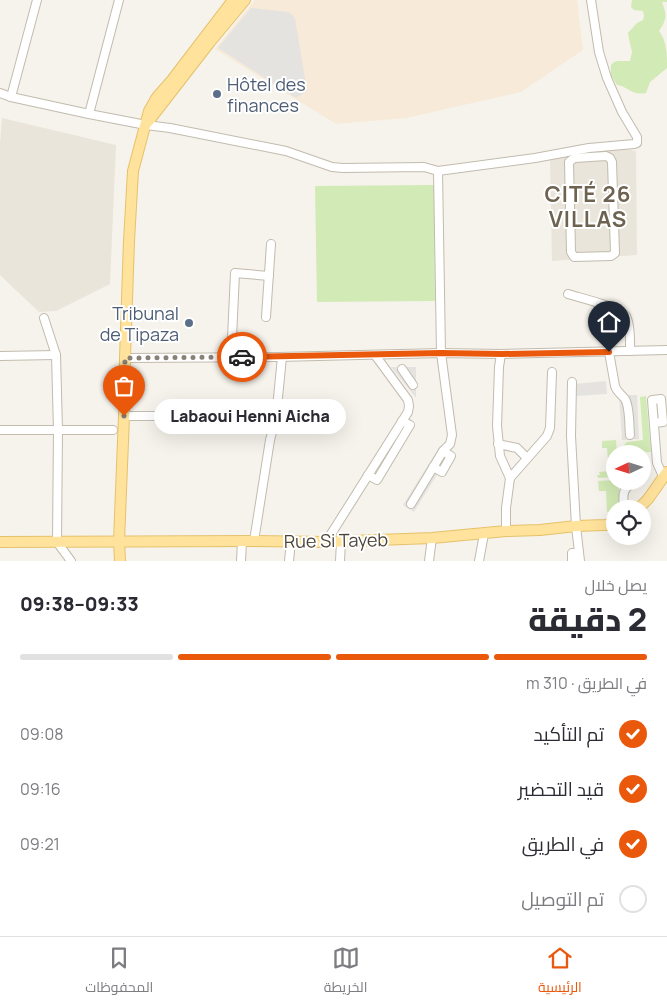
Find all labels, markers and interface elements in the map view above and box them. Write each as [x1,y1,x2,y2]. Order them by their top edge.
place label: Hôtel des finances [227,72,306,117]
marker: Hôtel des finances [211,88,223,100]
district label: CITÉ 26 VILLAS [545,179,631,234]
place label: Tribunal de Tipaza [100,301,179,346]
pin [588,301,630,352]
icon: home [595,308,623,336]
marker: Tribunal de Tipaza [183,317,195,329]
courier [217,332,267,382]
icon: car [228,343,256,371]
pin [103,365,145,416]
icon: bag [110,372,138,400]
callout: Labaoui Henni Aicha [154,398,346,434]
text: Labaoui Henni Aicha [170,405,330,427]
north arrow [606,445,651,490]
map controls [606,445,651,545]
button: locate [606,500,651,545]
street label: Rue Si Tayeb [284,527,388,553]
text: يصل خلال [584,574,647,596]
text: 09:33–09:38 [20,591,139,617]
text: 2 دقيقة [528,597,647,641]
text: في الطريق · 310 m [526,672,647,694]
icon: check [619,720,647,748]
text: تم التأكيد [533,721,604,747]
text: 09:08 [20,723,64,745]
icon: check [619,775,647,803]
text: قيد التحضير [518,776,604,802]
text: 09:16 [20,778,61,800]
icon: check [619,830,647,858]
text: في الطريق [522,831,604,857]
text: 09:21 [20,833,60,855]
text: تم التوصيل [521,886,604,912]
tab: المحفوظات [85,944,153,1000]
tab: الخريطة [324,944,367,1000]
tab: الرئيسية [538,944,582,1000]

